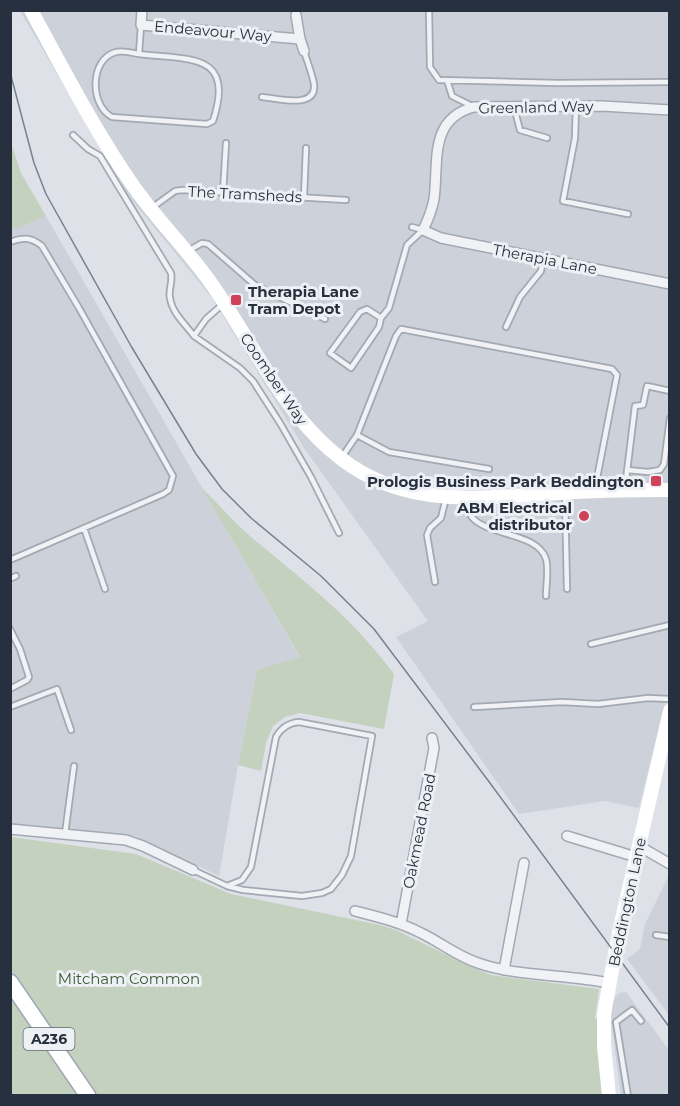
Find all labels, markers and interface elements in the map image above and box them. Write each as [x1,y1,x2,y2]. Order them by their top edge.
street label: Endeavour Way [154,16,273,46]
street label: Greenland Way [478,96,595,118]
street label: The Tramsheds [187,182,303,206]
street label: Therapia Lane [491,240,599,278]
place label: Therapia Lane Tram Depot [248,282,359,318]
marker: Therapia Lane Tram Depot [229,293,243,307]
street label: Coomber Way [236,329,312,429]
place label: Prologis Business Park Beddington [367,472,644,491]
marker: Prologis Business Park Beddington [649,474,663,488]
place label: ABM Electrical distributor [456,498,573,534]
marker: ABM Electrical distributor [577,509,591,523]
street label: Oakmead Road [398,772,440,890]
street label: Beddington Lane [604,836,650,968]
park label: Mitcham Common [58,969,200,988]
road number: A236 [23,1028,74,1050]

